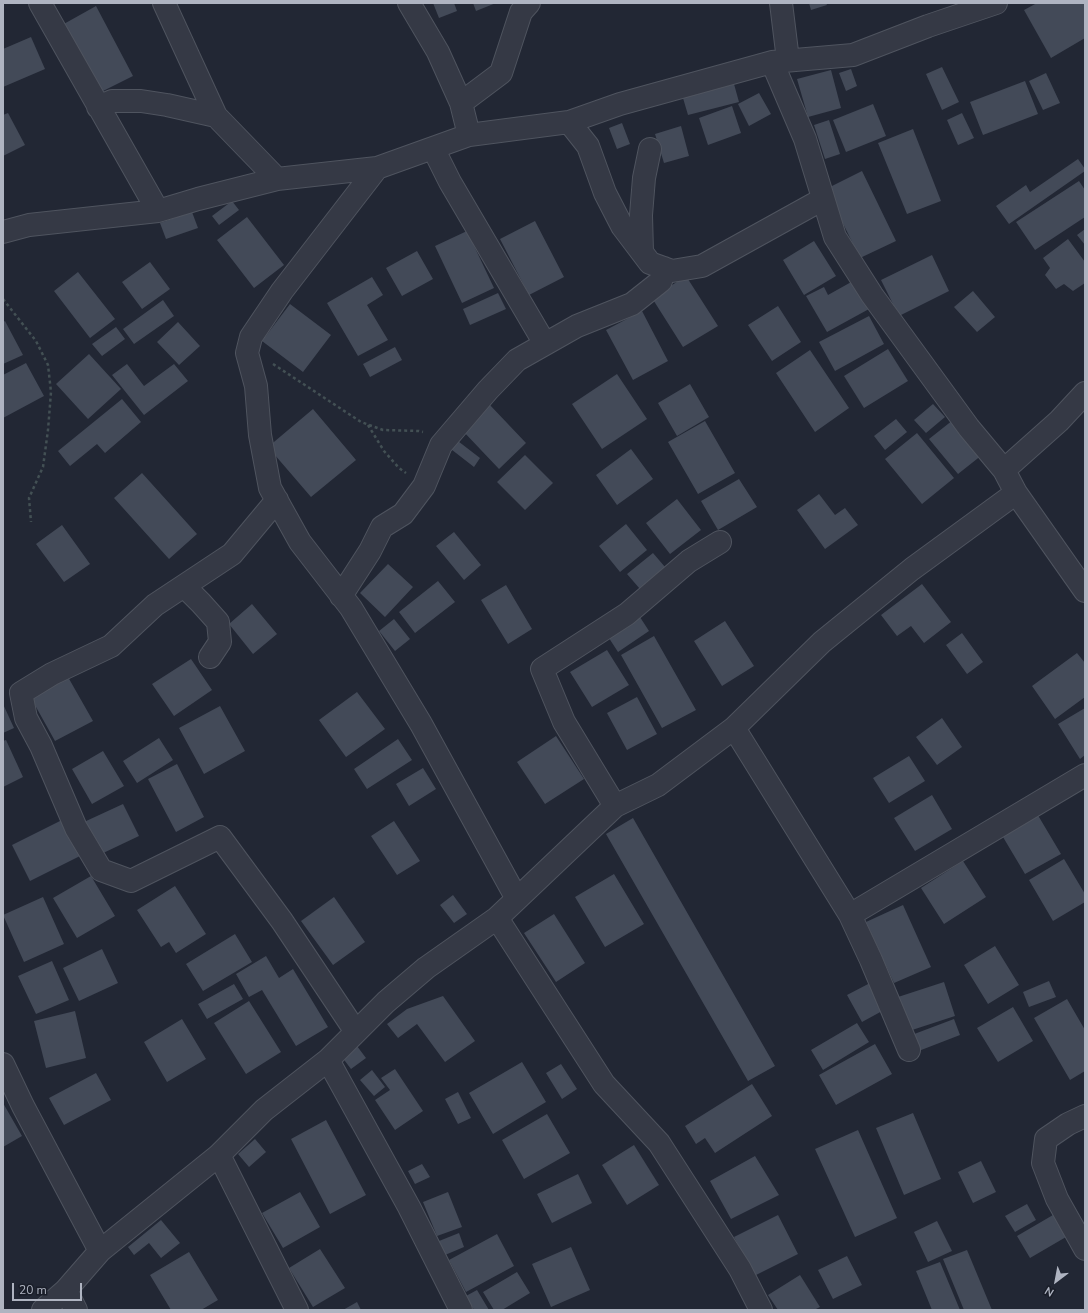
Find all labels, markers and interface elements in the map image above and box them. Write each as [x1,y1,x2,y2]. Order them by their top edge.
north arrow [1036,1261,1076,1301]
scale bar [14,1275,84,1301]
text: 20 m [19,1282,47,1298]
text: N [1042,1283,1057,1300]

